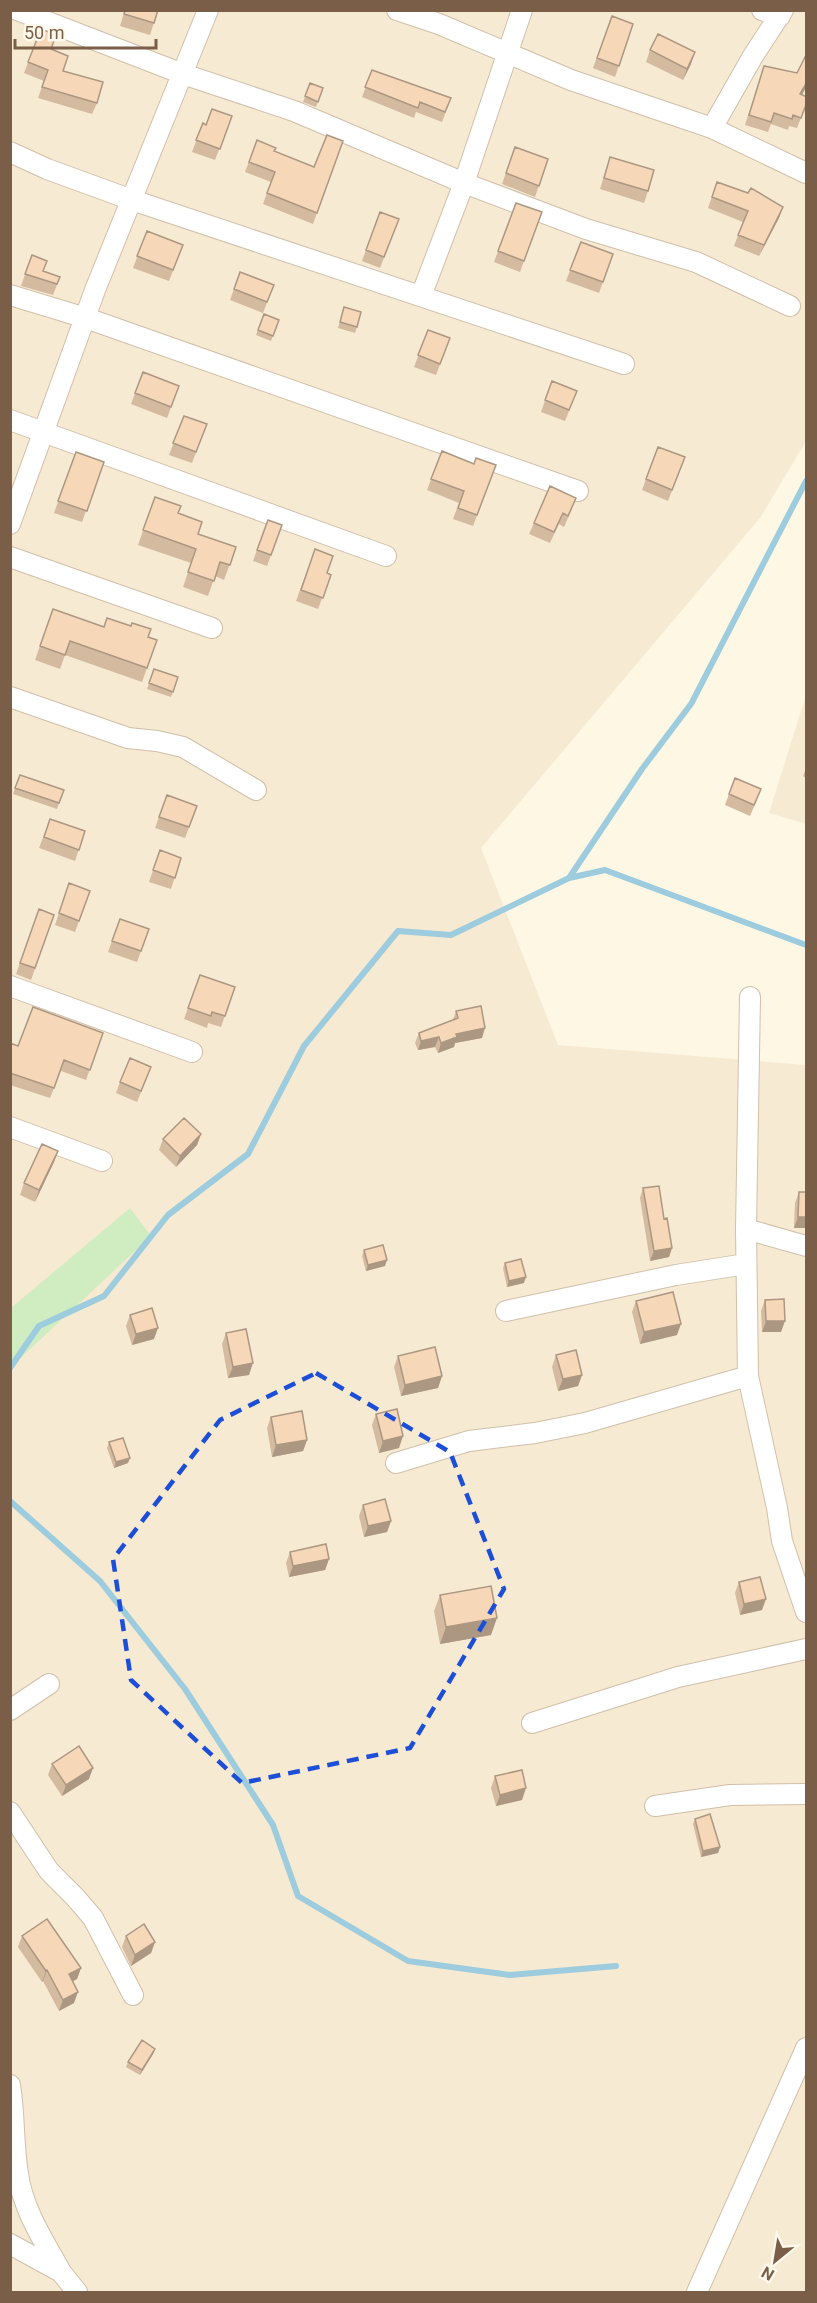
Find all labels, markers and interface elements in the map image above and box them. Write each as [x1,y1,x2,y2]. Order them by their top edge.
scale bar [15,12,156,50]
text: 50 m [24,22,64,43]
north arrow [745,2231,805,2291]
text: N [758,2263,777,2285]

